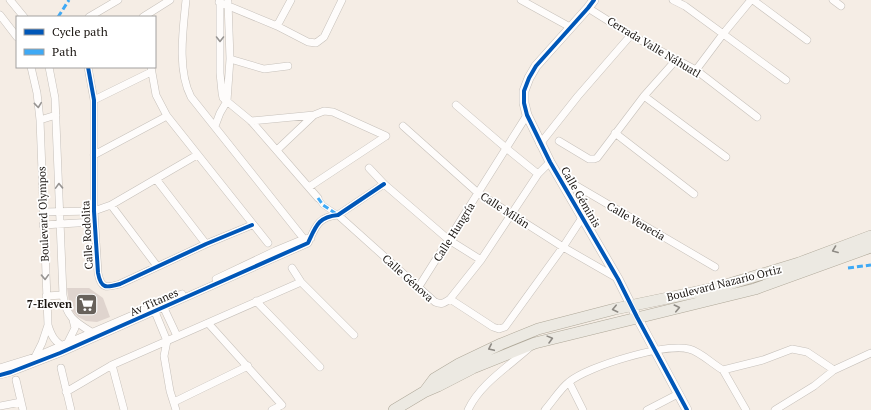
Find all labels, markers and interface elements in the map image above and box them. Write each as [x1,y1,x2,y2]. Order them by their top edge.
street label: Cerrada Valle Náhuatl [605,14,703,80]
legend [16,16,156,68]
text: Cycle path [52,24,108,39]
one-way arrow [216,36,224,42]
text: Path [52,44,77,59]
one-way arrow [34,102,43,108]
street label: Calle Géminis [558,164,604,230]
street label: Boulevard Olympos [34,166,52,262]
one-way arrow [54,183,63,189]
street label: Calle Milán [478,189,533,231]
street label: Calle Hungría [430,199,478,264]
street label: Calle Venecia [604,199,668,244]
street label: Calle Rodolita [78,200,96,270]
one-way arrow [831,245,838,254]
street label: Calle Génova [379,251,437,305]
street label: Boulevard Nazario Ortiz [665,262,783,304]
one-way arrow [41,274,50,280]
street label: Av Titanes [128,285,181,319]
supermarket icon: 7-Eleven [74,291,100,317]
place label: 7-Eleven [27,297,72,311]
one-way arrow [611,304,618,312]
one-way arrow [674,305,680,313]
one-way arrow [547,335,554,343]
one-way arrow [488,343,495,351]

